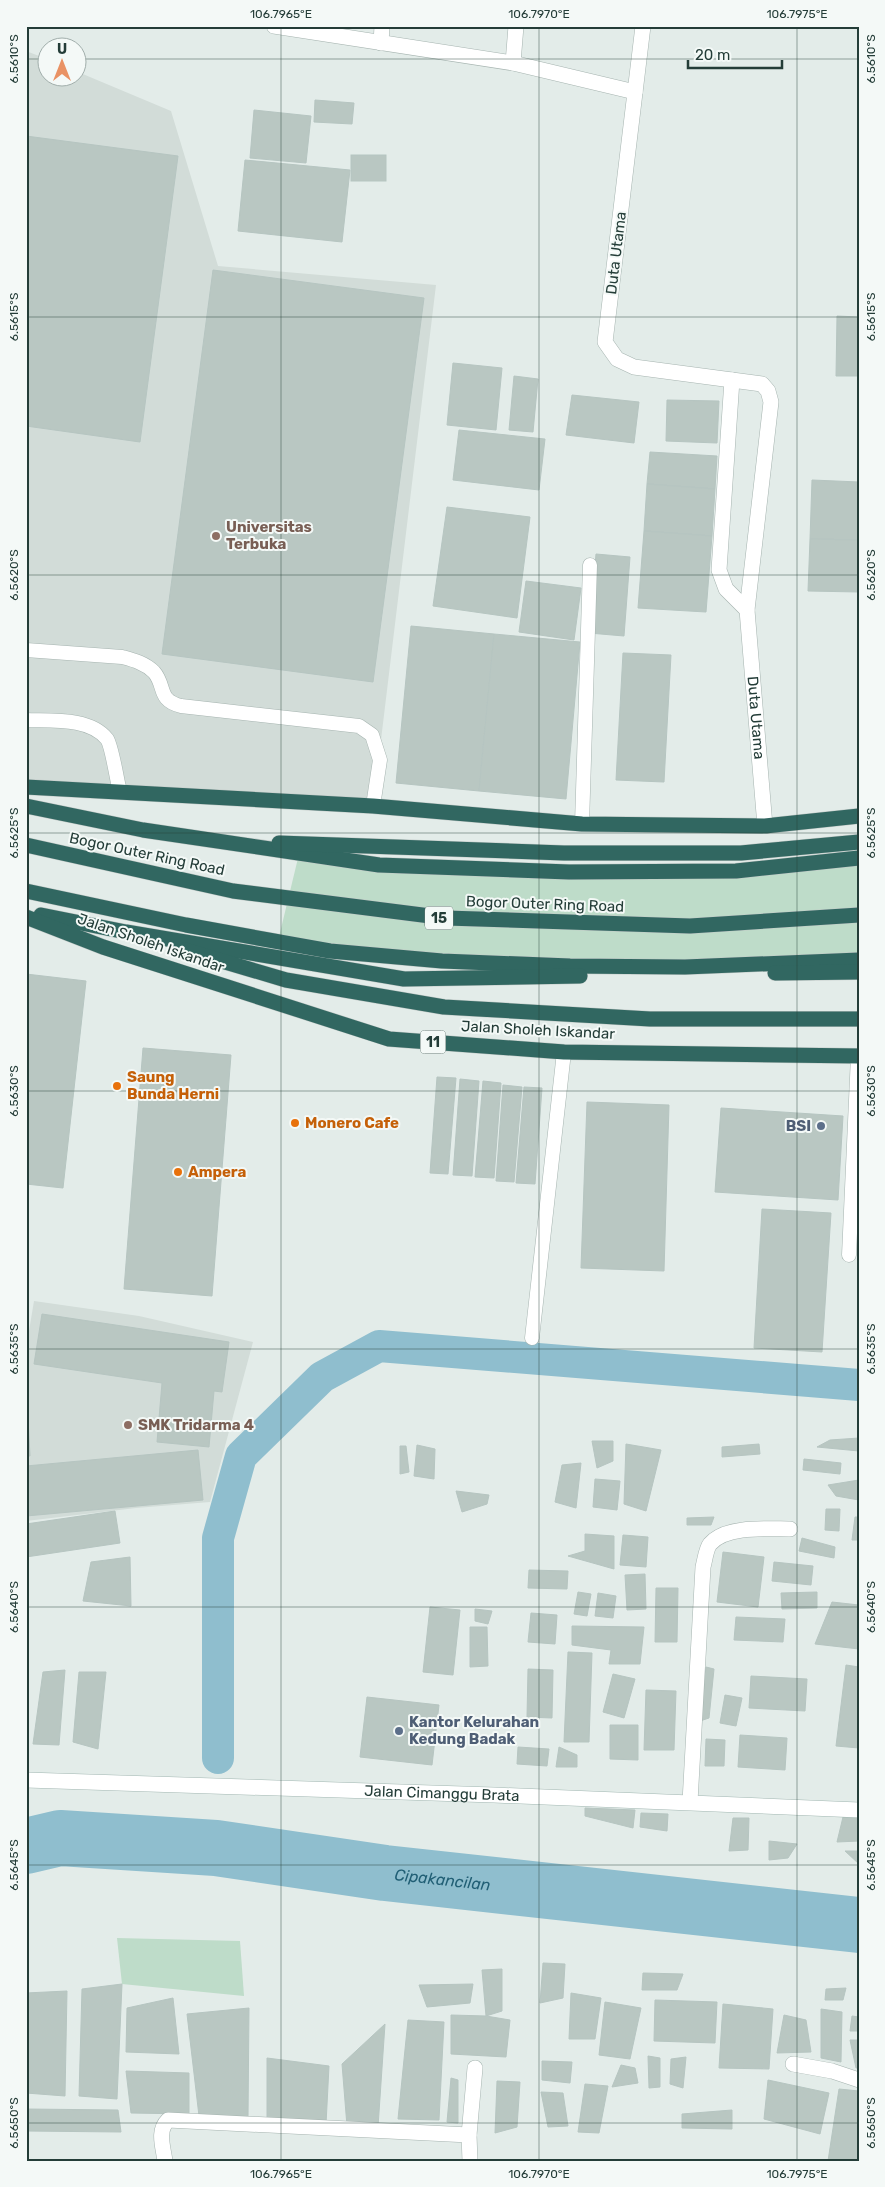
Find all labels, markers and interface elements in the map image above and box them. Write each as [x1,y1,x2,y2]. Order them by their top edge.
text: 106.7965°E [250,7,312,21]
text: 106.7970°E [508,7,570,21]
text: 106.7975°E [766,7,828,21]
text: 6.5610°S [7,34,21,84]
text: 6.5610°S [864,34,878,84]
north arrow [38,38,88,88]
scale bar [688,38,781,70]
text: U [57,41,67,58]
text: 20 m [695,46,730,64]
street label: Duta Utama [602,210,630,296]
text: 6.5615°S [7,293,21,341]
text: 6.5615°S [864,293,878,341]
place label: Universitas Terbuka [226,518,312,553]
marker: Universitas Terbuka [210,530,222,542]
text: 6.5620°S [7,549,21,601]
text: 6.5620°S [864,549,878,601]
street label: Duta Utama [744,675,768,760]
text: 6.5625°S [7,808,21,858]
text: 6.5625°S [864,808,878,858]
street label: Bogor Outer Ring Road [68,829,226,879]
street label: Bogor Outer Ring Road [466,892,624,916]
road number: 15 [425,906,453,930]
street label: Jalan Sholeh Iskandar [75,909,227,977]
street label: Jalan Sholeh Iskandar [461,1017,616,1043]
road number: 11 [420,1030,446,1054]
text: 6.5630°S [7,1065,21,1117]
text: 6.5630°S [864,1065,878,1117]
place label: Saung Bunda Herni [127,1068,219,1103]
marker: Saung Bunda Herni [111,1080,123,1092]
place label: Monero Cafe [305,1114,399,1132]
marker: Monero Cafe [289,1117,301,1129]
place label: BSI [786,1117,811,1135]
marker: BSI [815,1120,827,1132]
place label: Ampera [188,1163,247,1181]
marker: Ampera [172,1166,184,1178]
text: 6.5635°S [7,1323,21,1375]
text: 6.5635°S [864,1323,878,1375]
place label: SMK Tridarma 4 [138,1416,254,1434]
marker: SMK Tridarma 4 [122,1419,134,1431]
text: 6.5640°S [7,1581,21,1633]
text: 6.5640°S [864,1581,878,1633]
place label: Kantor Kelurahan Kedung Badak [409,1713,539,1748]
marker: Kantor Kelurahan Kedung Badak [393,1725,405,1737]
street label: Jalan Cimanggu Brata [364,1782,520,1805]
text: 6.5645°S [7,1839,21,1891]
text: 6.5645°S [864,1839,878,1891]
water label: Cipakancilan [394,1865,492,1895]
text: 6.5650°S [7,2097,21,2149]
text: 6.5650°S [864,2097,878,2149]
text: 106.7965°E [250,2167,312,2181]
text: 106.7970°E [508,2167,570,2181]
text: 106.7975°E [766,2167,828,2181]

